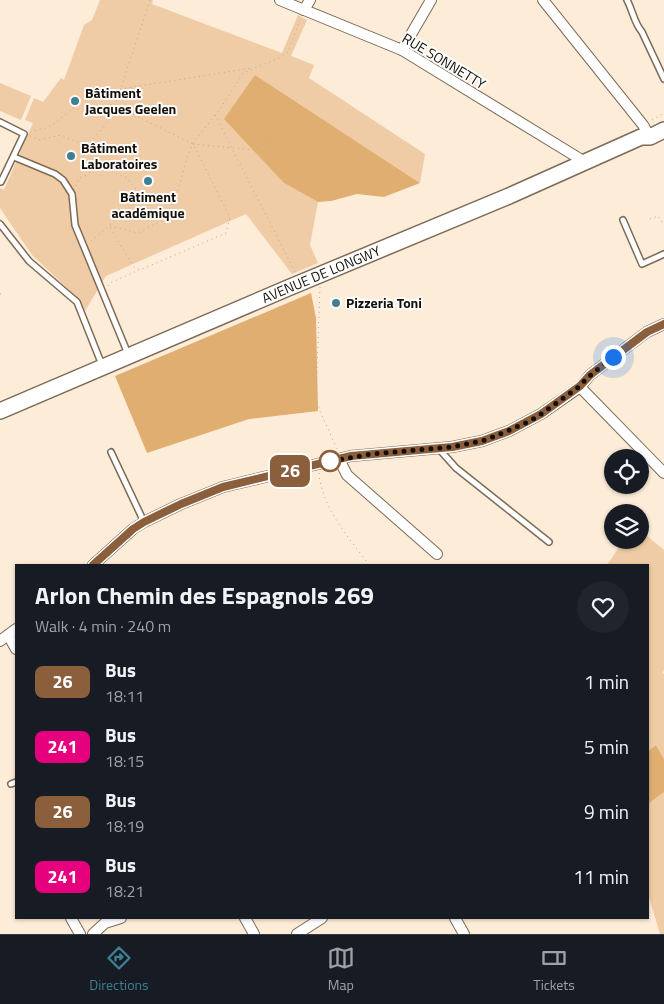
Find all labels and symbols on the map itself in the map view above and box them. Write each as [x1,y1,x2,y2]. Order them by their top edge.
street label: RUE SONNETTY [398,27,490,94]
place label: Bâtiment Jacques Geelen [85,82,176,119]
marker: Bâtiment Jacques Geelen [69,95,81,107]
place label: Bâtiment Laboratoires [81,137,158,174]
marker: Bâtiment Laboratoires [65,150,77,162]
marker: Bâtiment académique [142,175,154,187]
place label: Bâtiment académique [111,186,185,223]
street label: AVENUE DE LONGWY [258,240,384,308]
place label: Pizzeria Toni [346,292,422,313]
marker: Pizzeria Toni [330,297,342,309]
your location [601,345,626,370]
unlabelled marker [319,450,341,472]
line badge: 26 [268,455,312,487]

